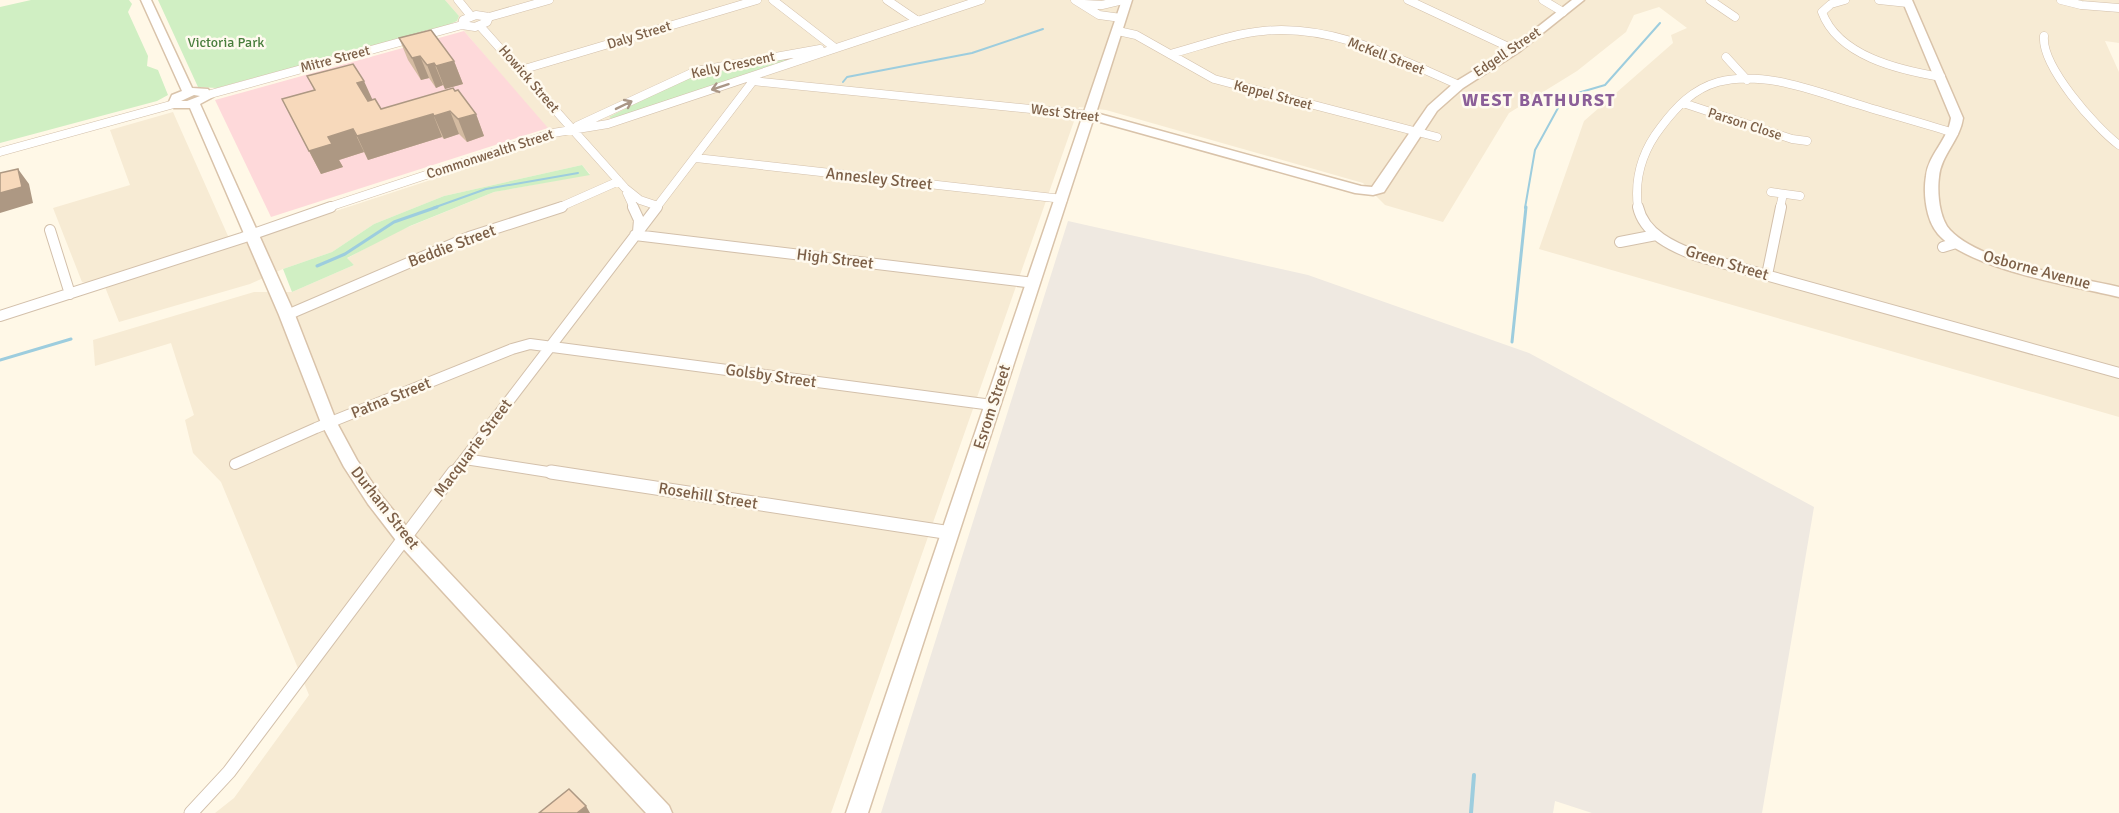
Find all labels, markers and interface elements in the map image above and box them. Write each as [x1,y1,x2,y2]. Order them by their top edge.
street label: Daly Street [605,17,673,53]
street label: Edgell Street [1470,23,1544,81]
park label: Victoria Park [188,34,264,51]
street label: McKell Street [1345,34,1427,78]
street label: Mitre Street [298,42,372,76]
street label: Howick Street [495,42,563,116]
street label: Kelly Crescent [690,48,777,82]
street label: Keppel Street [1232,76,1314,114]
one-way arrow [711,83,730,94]
district label: WEST BATHURST [1462,89,1616,111]
one-way arrow [615,99,632,111]
street label: West Street [1030,100,1100,126]
street label: Parson Close [1706,104,1784,144]
street label: Commonwealth Street [424,125,556,183]
street label: Annesley Street [825,163,934,195]
street label: Beddie Street [405,220,499,272]
street label: Green Street [1683,241,1771,285]
street label: High Street [795,244,875,274]
street label: Osborne Avenue [1981,246,2093,294]
street label: Golsby Street [724,360,818,392]
street label: Esrom Street [969,362,1015,452]
street label: Patna Street [348,373,434,423]
street label: Macquarie Street [430,395,517,501]
street label: Durham Street [346,463,424,554]
street label: Rosehill Street [657,478,759,514]

